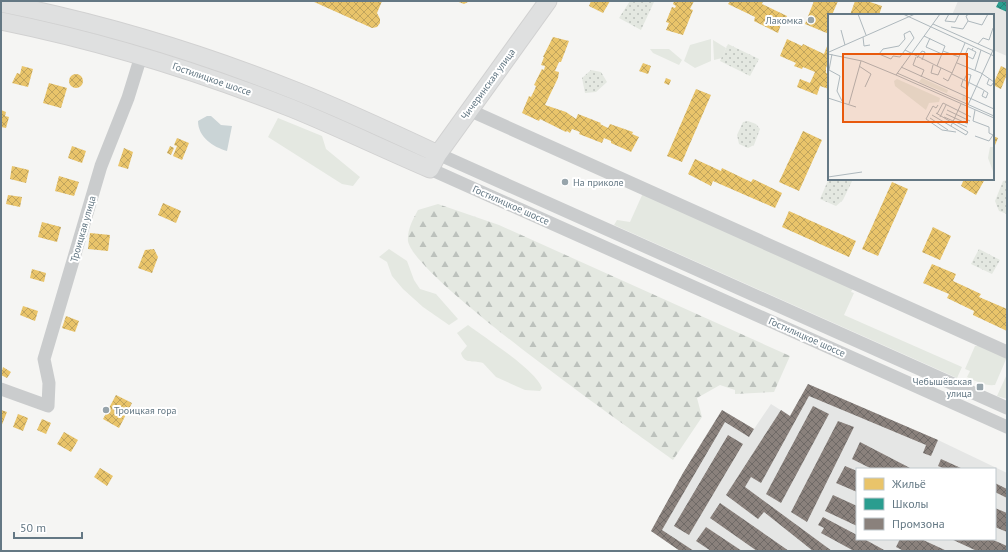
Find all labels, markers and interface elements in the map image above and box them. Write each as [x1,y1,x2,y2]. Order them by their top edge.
place label: Лакомка [765,14,803,27]
inset map [828,14,994,180]
marker: Лакомка [806,15,816,25]
street label: Чичеринская улица [458,46,518,122]
street label: Гостилицкое шоссе [171,59,253,99]
place label: На приколе [573,176,624,189]
marker: На приколе [560,177,570,187]
street label: Гостилицкое шоссе [471,182,551,228]
street label: Троицкая улица [67,194,99,264]
street label: Гостилицкое шоссе [767,314,847,360]
place label: Чебышёвская улица [912,375,972,400]
marker: Чебышёвская улица [975,382,985,392]
place label: Троицкая гора [114,404,177,417]
marker: Троицкая гора [101,405,111,415]
legend [856,468,996,540]
text: Жильё [891,476,926,491]
text: Школы [892,496,928,511]
scale bar [14,514,82,540]
text: Промзона [892,516,945,531]
text: 50 m [20,520,46,535]

